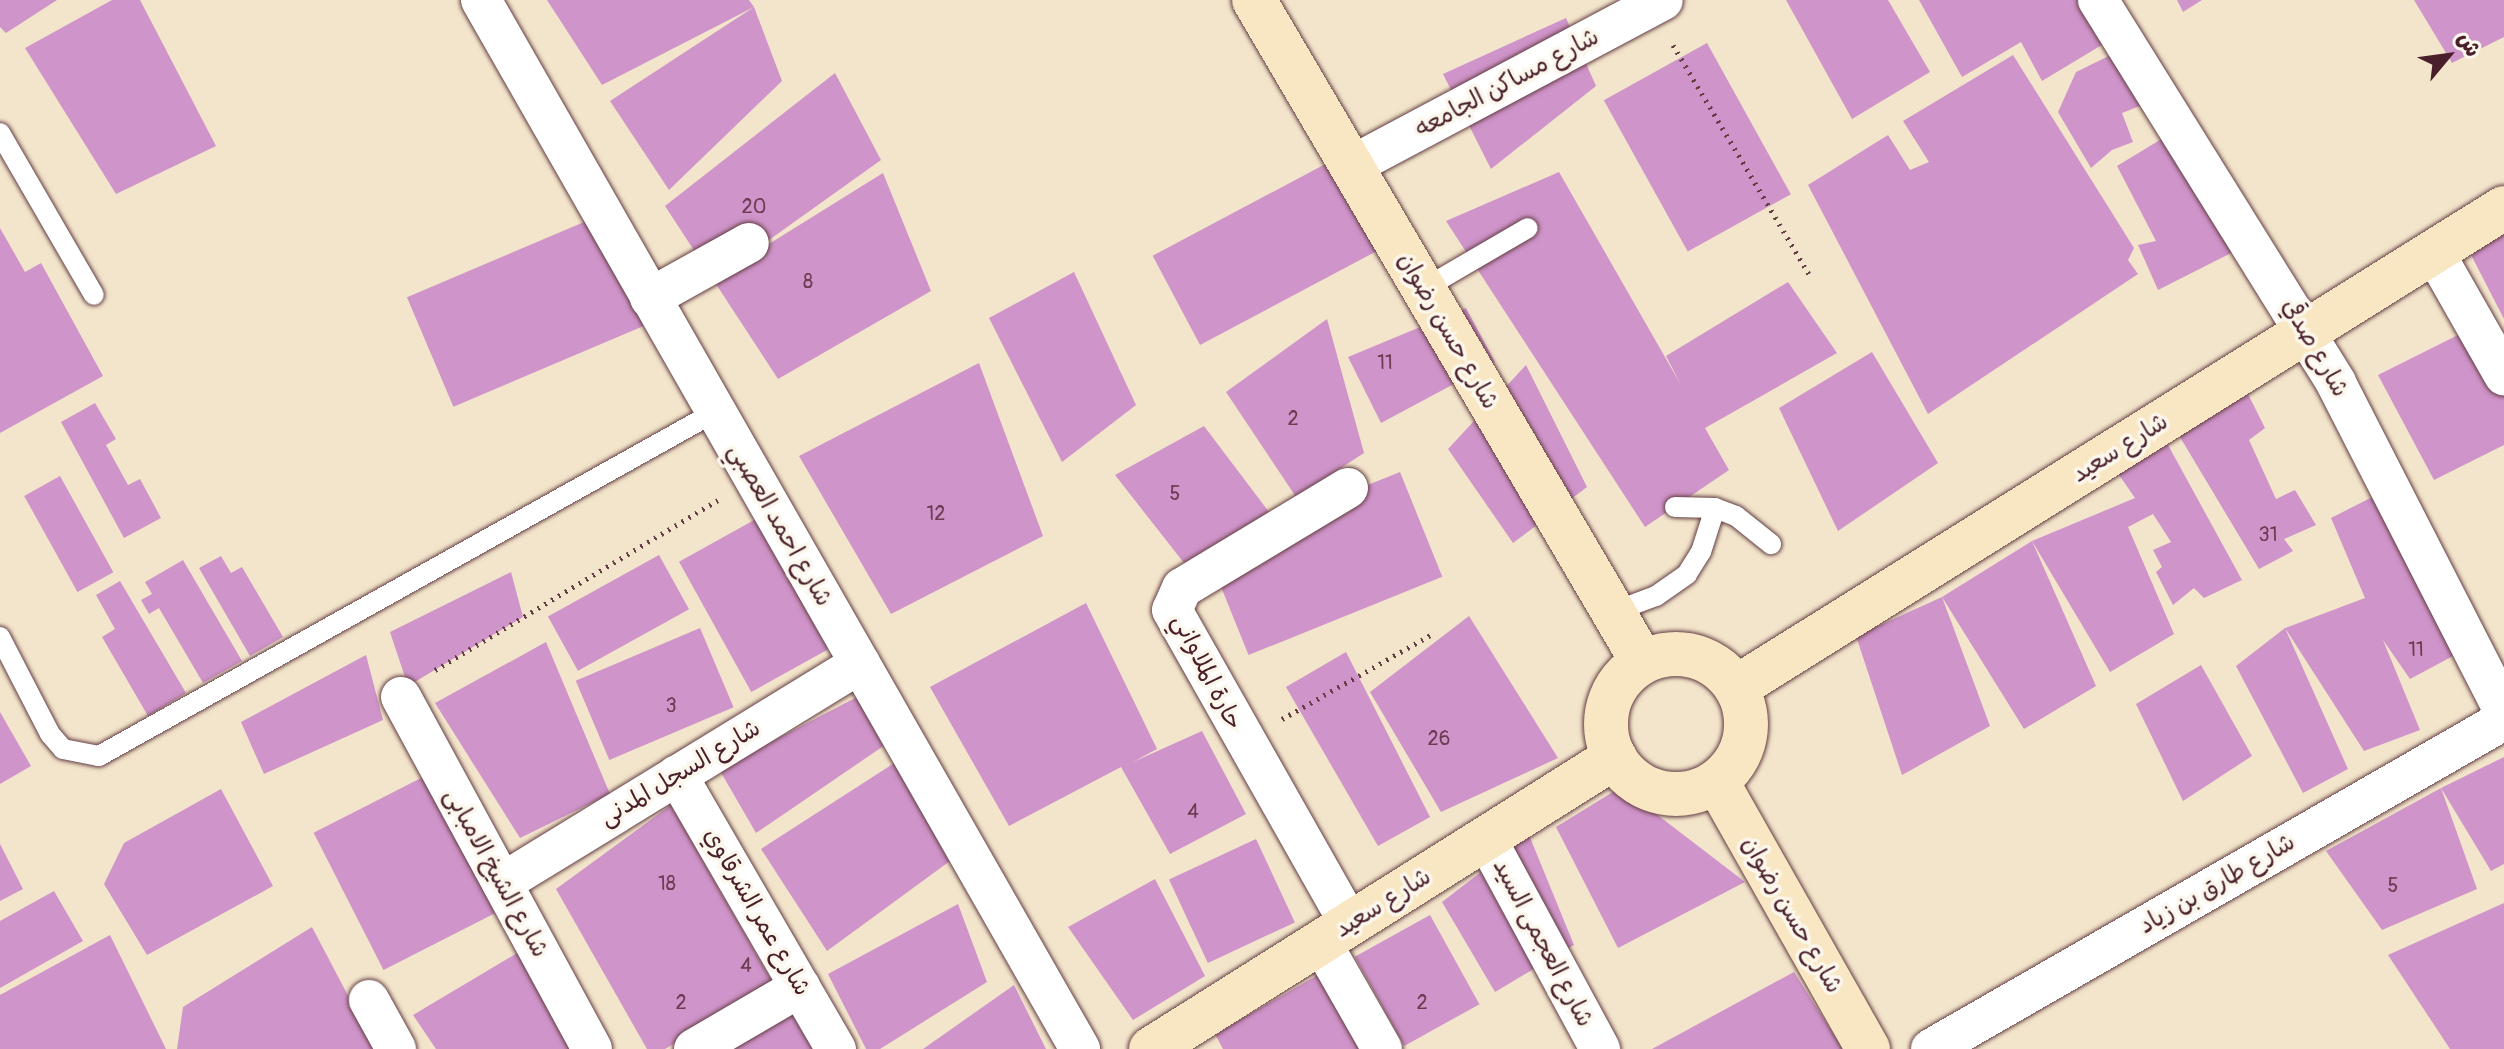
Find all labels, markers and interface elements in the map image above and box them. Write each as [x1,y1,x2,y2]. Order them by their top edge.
north arrow [2408,16,2488,96]
street label: شارع مساكن الجامعه [1410,22,1604,144]
text: ش [2451,27,2487,62]
house number: 20 [742,194,766,218]
street label: شارع حسن رضوان [1391,248,1505,414]
house number: 8 [803,269,813,293]
street label: شارع صدقي [2275,294,2355,402]
house number: 11 [1377,350,1393,374]
house number: 2 [1287,406,1299,430]
street label: شارع سعيد [2067,407,2173,489]
street label: شارع احمد العصبي [722,438,838,612]
house number: 5 [1170,481,1180,505]
house number: 12 [927,501,945,525]
house number: 31 [2259,522,2277,546]
street label: حارة الملاواني [1166,609,1248,735]
house number: 11 [2408,637,2424,661]
house number: 3 [665,693,677,717]
street label: شارع السجل المدنى [594,714,766,832]
house number: 26 [1428,726,1450,750]
street label: شارع الشيخ الامبابى [438,784,554,962]
house number: 4 [1187,799,1199,823]
street label: شارع عمر الشرقاوي [697,823,817,1001]
street label: شارع طارق بن زياد [2134,828,2300,940]
street label: شارع حسن رضوان [1735,832,1849,998]
street label: شارع العجمى السيد [1487,854,1599,1032]
street label: شارع سعيد [1330,862,1436,944]
house number: 18 [658,871,676,895]
house number: 5 [2388,873,2398,897]
house number: 4 [740,953,752,977]
house number: 2 [675,990,687,1014]
house number: 2 [1416,990,1428,1014]

